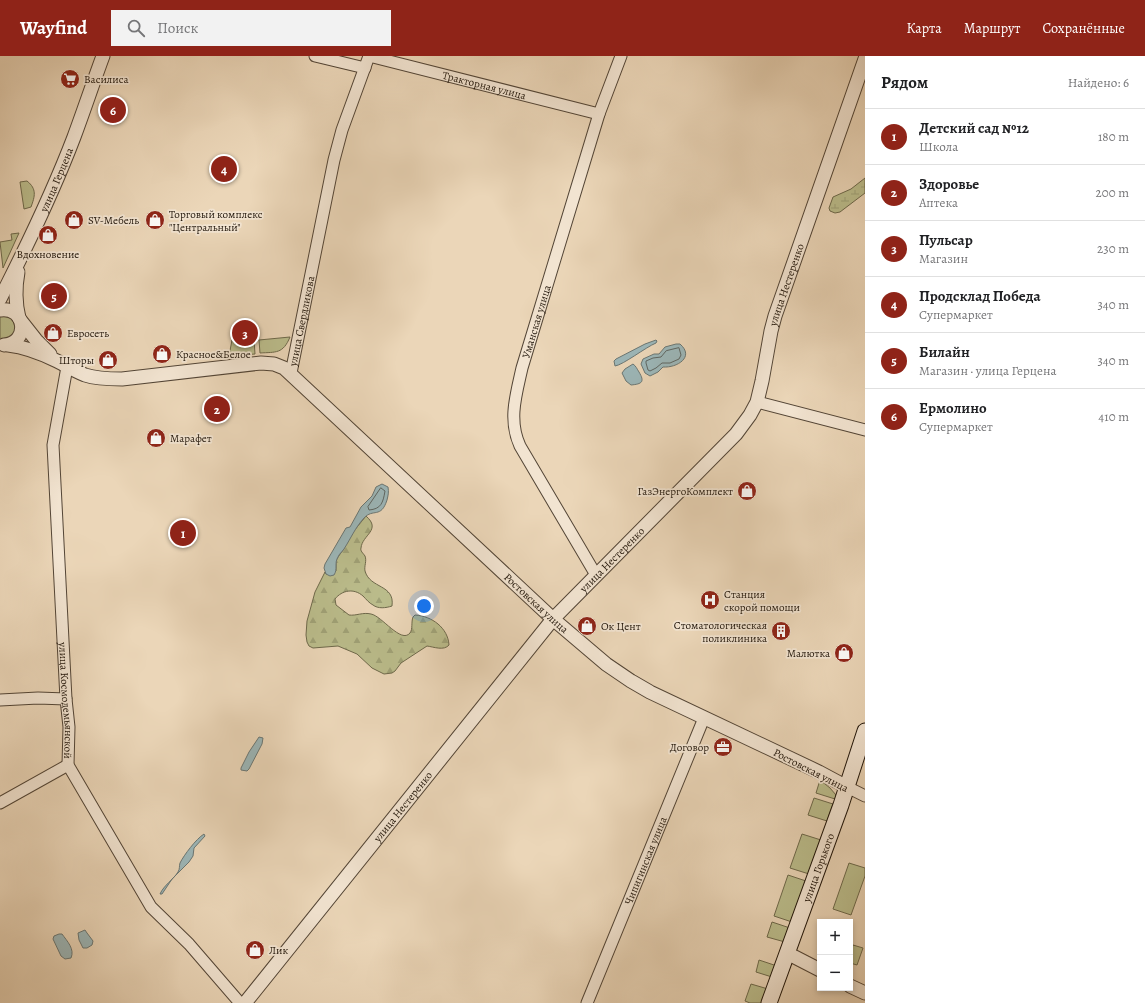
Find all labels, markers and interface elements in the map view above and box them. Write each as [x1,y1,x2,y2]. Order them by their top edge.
search box [111,10,391,46]
text: Wayfind [20,15,87,41]
icon: search [125,17,147,39]
text: Поиск [157,18,198,38]
text: Карта [907,19,942,38]
text: Маршрут [964,19,1020,38]
text: Сохранённые [1042,19,1125,38]
supermarket icon: Василиса [59,68,81,90]
street label: Тракторная улица [441,68,528,104]
text: Рядом [881,71,928,94]
place label: Василиса [84,72,129,87]
text: Найдено: 6 [1068,74,1129,91]
pin: 6 [100,95,126,125]
text: Детский сад №12 [919,118,1029,138]
text: 1 [892,128,896,145]
text: 180 m [1098,128,1129,145]
text: Школа [919,138,958,155]
street label: улица Герцена [36,145,77,215]
pin: 4 [211,154,237,184]
text: Здоровье [919,174,979,194]
text: 2 [891,184,897,201]
text: 200 m [1096,184,1129,201]
text: Аптека [919,194,958,211]
place label: Торговый комплекс "Центральный" [169,207,263,235]
shop icon: SV-Мебель [63,209,85,231]
shop icon: Торговый комплекс "Центральный" [144,209,166,231]
place label: SV-Мебель [88,213,139,228]
shop icon: Вдохновение [37,224,59,246]
text: Пульсар [919,230,973,250]
text: 3 [891,240,897,257]
text: 230 m [1097,240,1129,257]
street label: улица Нестеренко [765,241,808,329]
place label: Вдохновение [17,247,79,262]
text: Магазин [919,250,968,267]
street label: улица Свердликова [285,274,319,369]
pin: 5 [41,281,67,311]
street label: Уманская улица [518,282,555,360]
text: Продсклад Победа [919,286,1041,306]
text: 4 [891,296,897,313]
text: 340 m [1097,296,1129,313]
text: Супермаркет [919,306,993,323]
pin: 3 [232,318,258,348]
shop icon: Евросеть [42,322,64,344]
place label: Евросеть [67,326,109,341]
text: Билайн [919,342,970,362]
shop icon: Красное&Белое [151,343,173,365]
place label: Красное&Белое [176,347,251,362]
shop icon: Шторы [97,349,119,371]
text: 5 [891,352,897,369]
text: 340 m [1097,352,1129,369]
place label: Шторы [59,353,94,368]
text: Магазин · улица Герцена [919,362,1057,379]
pin: 2 [204,394,230,424]
text: Ермолино [919,398,987,418]
text: 6 [891,408,897,425]
text: 410 m [1098,408,1129,425]
text: Супермаркет [919,418,993,435]
shop icon: Марафет [145,427,167,449]
place label: Марафет [170,431,212,446]
shop icon: ГазЭнергоКомплект [736,480,758,502]
place label: ГазЭнергоКомплект [638,484,733,499]
pin: 1 [170,518,196,548]
street label: улица Нестеренко [576,524,648,597]
street label: Ростовская улица [500,570,572,637]
place label: Станция скорой помощи [724,587,800,615]
hospital icon: Станция скорой помощи [699,589,721,611]
your location [414,596,434,616]
shop icon: Ок Цент [576,615,598,637]
place label: Стоматологическая поликлиника [674,618,768,646]
place label: Ок Цент [601,619,641,634]
building icon: Стоматологическая поликлиника [770,620,792,642]
street label: улица Космодемьянской [55,641,76,759]
shop icon: Малютка [833,642,855,664]
place label: Малютка [787,646,831,661]
office icon: Договор [712,736,734,758]
place label: Договор [670,740,709,755]
street label: Ростовская улица [771,745,852,796]
street label: улица Нестеренко [370,768,436,846]
street label: Чипигинская улица [621,814,671,907]
street label: улица Горького [799,831,838,905]
map controls [817,919,853,991]
button: + [817,919,853,955]
shop icon: Лик [244,939,266,961]
place label: Лик [269,943,288,958]
button: − [817,955,853,991]

